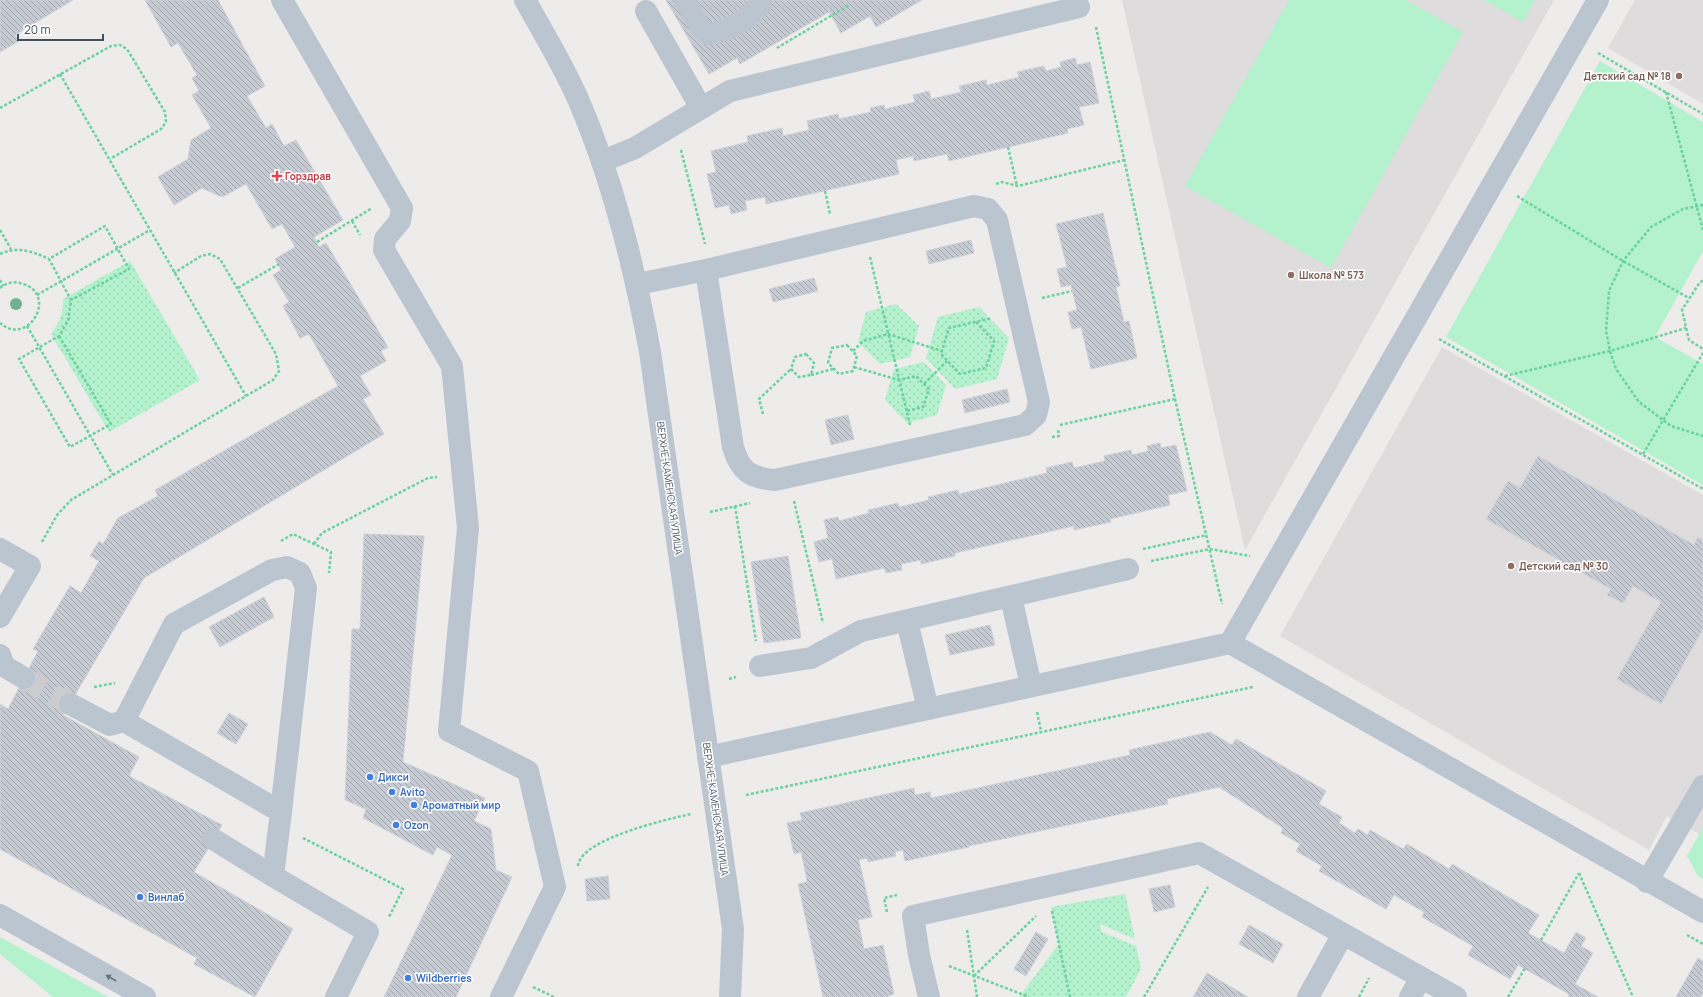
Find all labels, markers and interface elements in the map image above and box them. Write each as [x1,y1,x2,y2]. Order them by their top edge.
scale bar [18,16,103,42]
text: 20 m [24,21,51,38]
place label: Детский сад № 18 [1584,69,1671,83]
marker: Детский сад № 18 [1674,71,1684,81]
place label: Горздрав [285,169,331,183]
marker: Горздрав [272,171,282,181]
place label: Школа № 573 [1299,268,1364,282]
marker: Школа № 573 [1286,270,1296,280]
street label: ВЕРХНЕ-КАМЕНСКАЯ УЛИЦА [654,420,686,556]
place label: Детский сад № 30 [1519,559,1608,573]
marker: Детский сад № 30 [1506,561,1516,571]
street label: ВЕРХНЕ-КАМЕНСКАЯ УЛИЦА [700,741,732,877]
place label: Дикси [378,770,409,784]
marker: Дикси [365,772,375,782]
place label: Avito [400,785,425,799]
marker: Avito [387,787,397,797]
place label: Ароматный мир [422,798,501,812]
marker: Ароматный мир [409,800,419,810]
place label: Ozon [404,818,429,832]
marker: Ozon [391,820,401,830]
place label: Винлаб [148,890,184,904]
marker: Винлаб [135,892,145,902]
place label: Wildberries [416,971,472,985]
marker: Wildberries [403,973,413,983]
one-way arrow [105,974,117,981]

